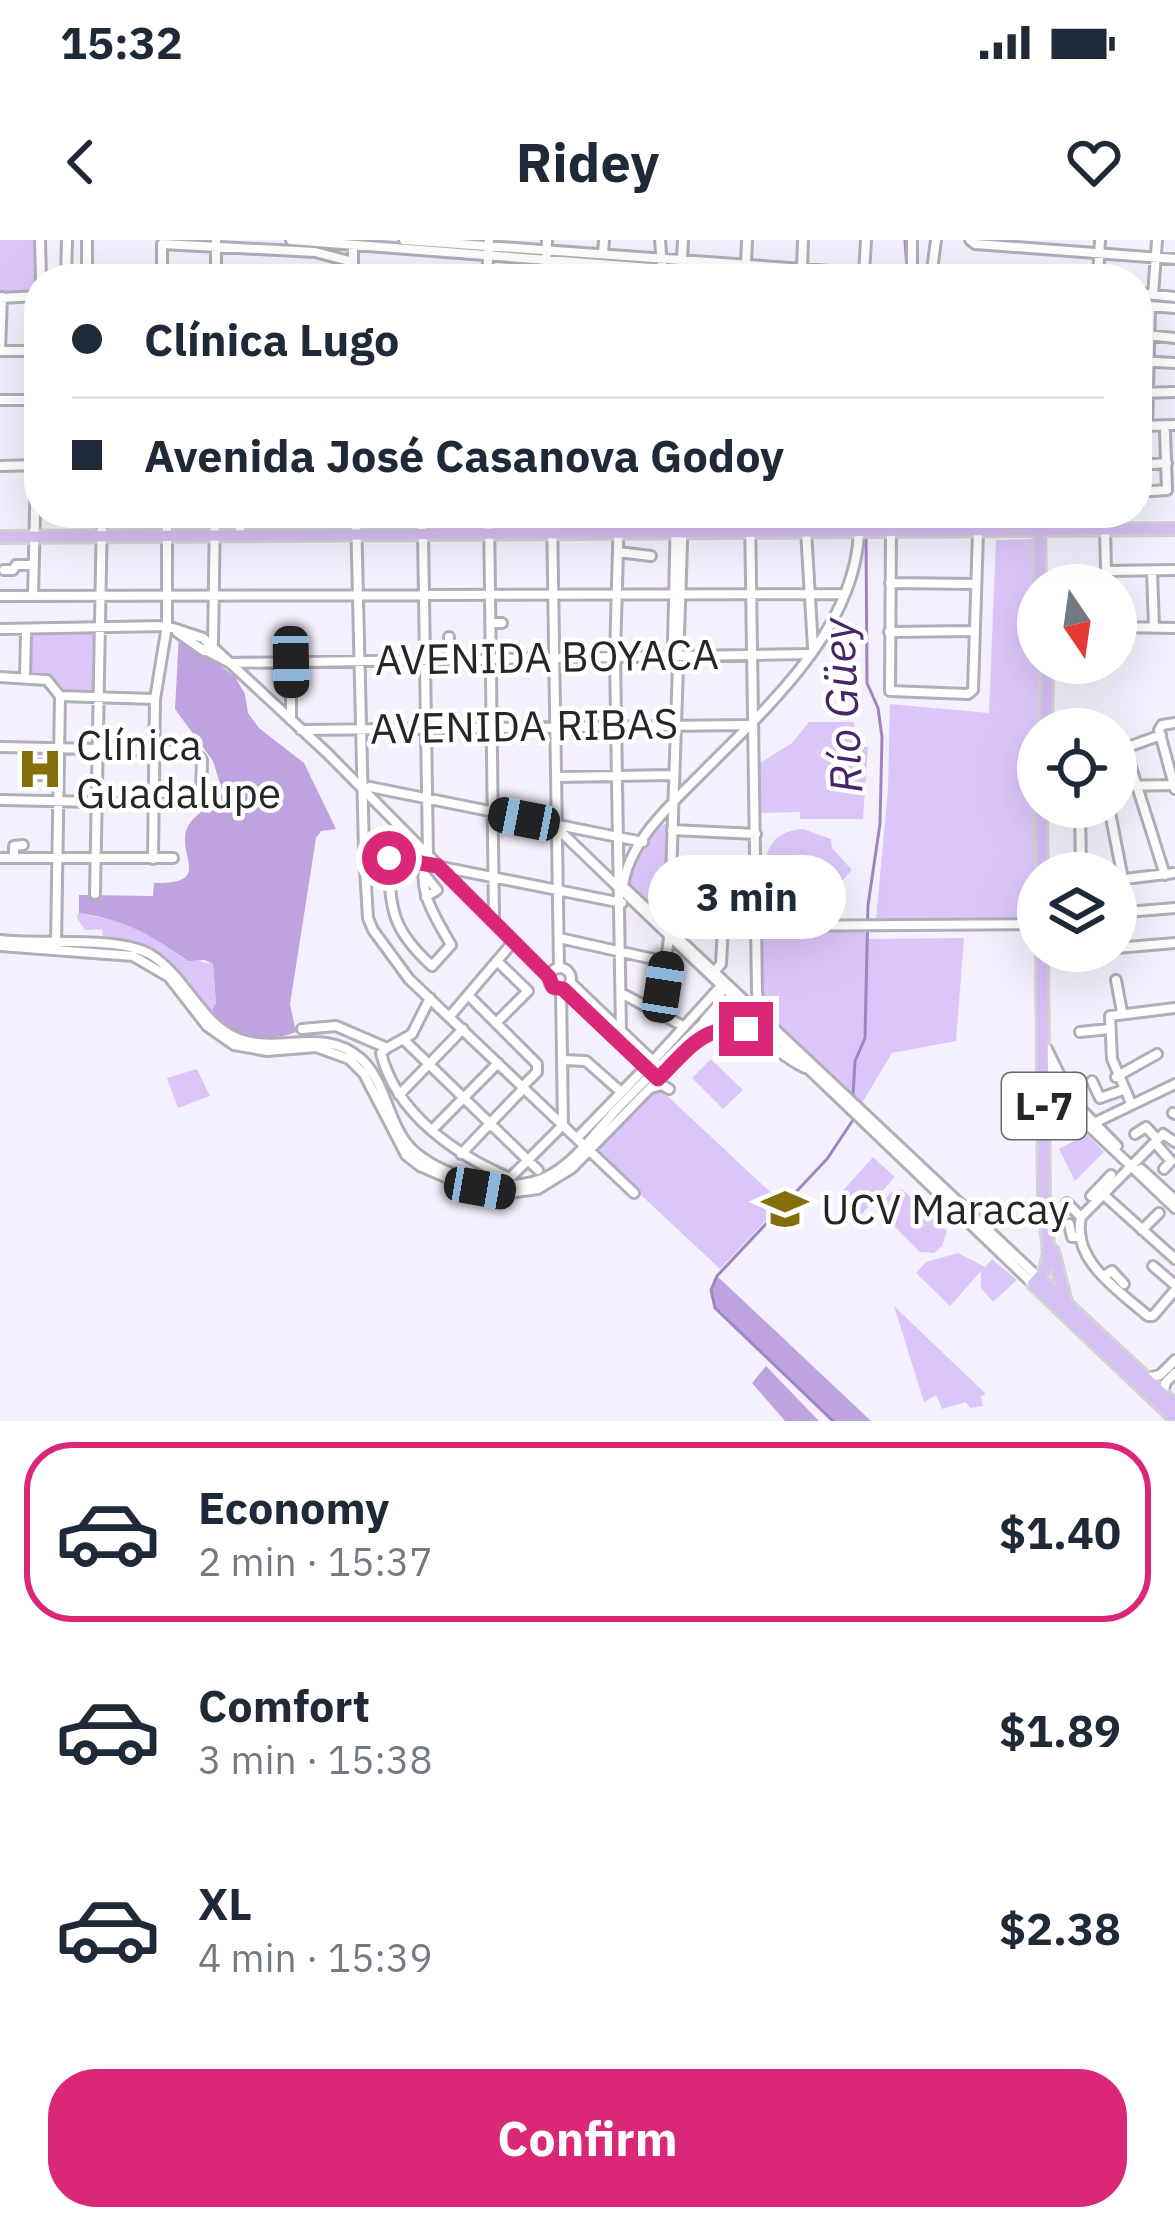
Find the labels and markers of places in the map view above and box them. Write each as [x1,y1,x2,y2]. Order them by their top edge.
place label: Clínica Guadalupe [76,717,281,820]
hospital icon: Clínica Guadalupe [15,744,65,794]
place label: UCV Maracay [821,1181,1070,1236]
school or university icon: UCV Maracay [760,1184,810,1234]

